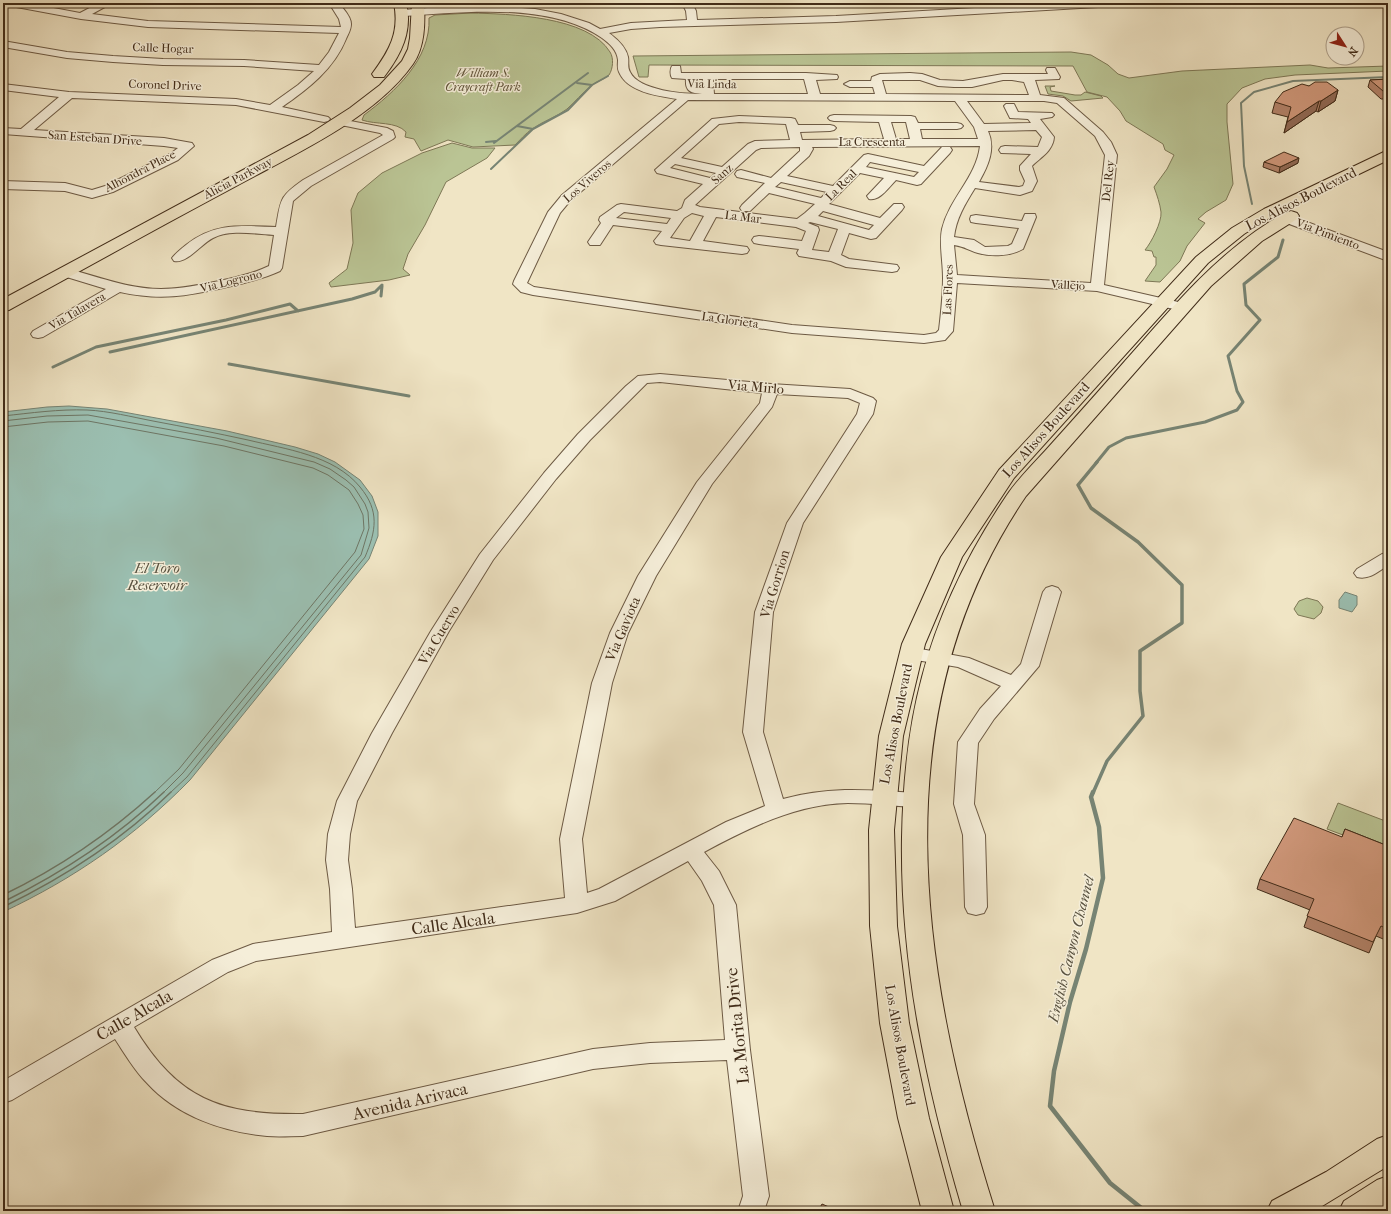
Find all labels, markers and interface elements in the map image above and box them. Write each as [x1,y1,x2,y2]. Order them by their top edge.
north arrow [1325,26,1365,66]
street label: Calle Hogar [132,40,195,56]
text: N [1345,44,1360,59]
park label: William S. Craycraft Park [445,66,521,94]
street label: Coronel Drive [128,77,202,93]
street label: Via Linda [686,77,737,91]
street label: San Esteban Drive [48,128,142,148]
street label: La Crescenta [839,135,906,149]
street label: Alhondra Place [101,147,178,195]
street label: Alicia Parkway [200,154,275,202]
street label: Los Viveros [560,156,614,206]
street label: Del Rey [1099,159,1117,202]
street label: Sanz [708,160,736,187]
street label: Los Alisos Boulevard [1243,163,1360,234]
street label: La Real [822,166,860,204]
street label: La Mar [724,208,763,226]
street label: Via Pimiento [1293,215,1362,253]
street label: Las Flores [940,264,956,316]
street label: Via Logrono [198,267,263,296]
street label: Vallejo [1050,277,1085,293]
street label: Via Talavera [45,289,108,333]
street label: La Glorieta [701,309,760,331]
street label: Via Mirlo [726,376,785,398]
street label: Los Alisos Boulevard [999,378,1094,481]
street label: Via Gorrion [756,548,793,621]
water label: El Toro Reservoir [126,559,188,594]
street label: Via Gaviota [601,594,644,665]
street label: Via Cuervo [414,602,463,669]
street label: Los Alisos Boulevard [876,662,916,786]
water label: English Canyon Channel [1044,871,1099,1025]
street label: Calle Alcala [410,907,496,939]
street label: La Morita Drive [721,966,753,1085]
street label: Los Alisos Boulevard [881,983,919,1107]
street label: Calle Alcala [93,985,176,1045]
street label: Avenida Arivaca [350,1078,470,1124]

